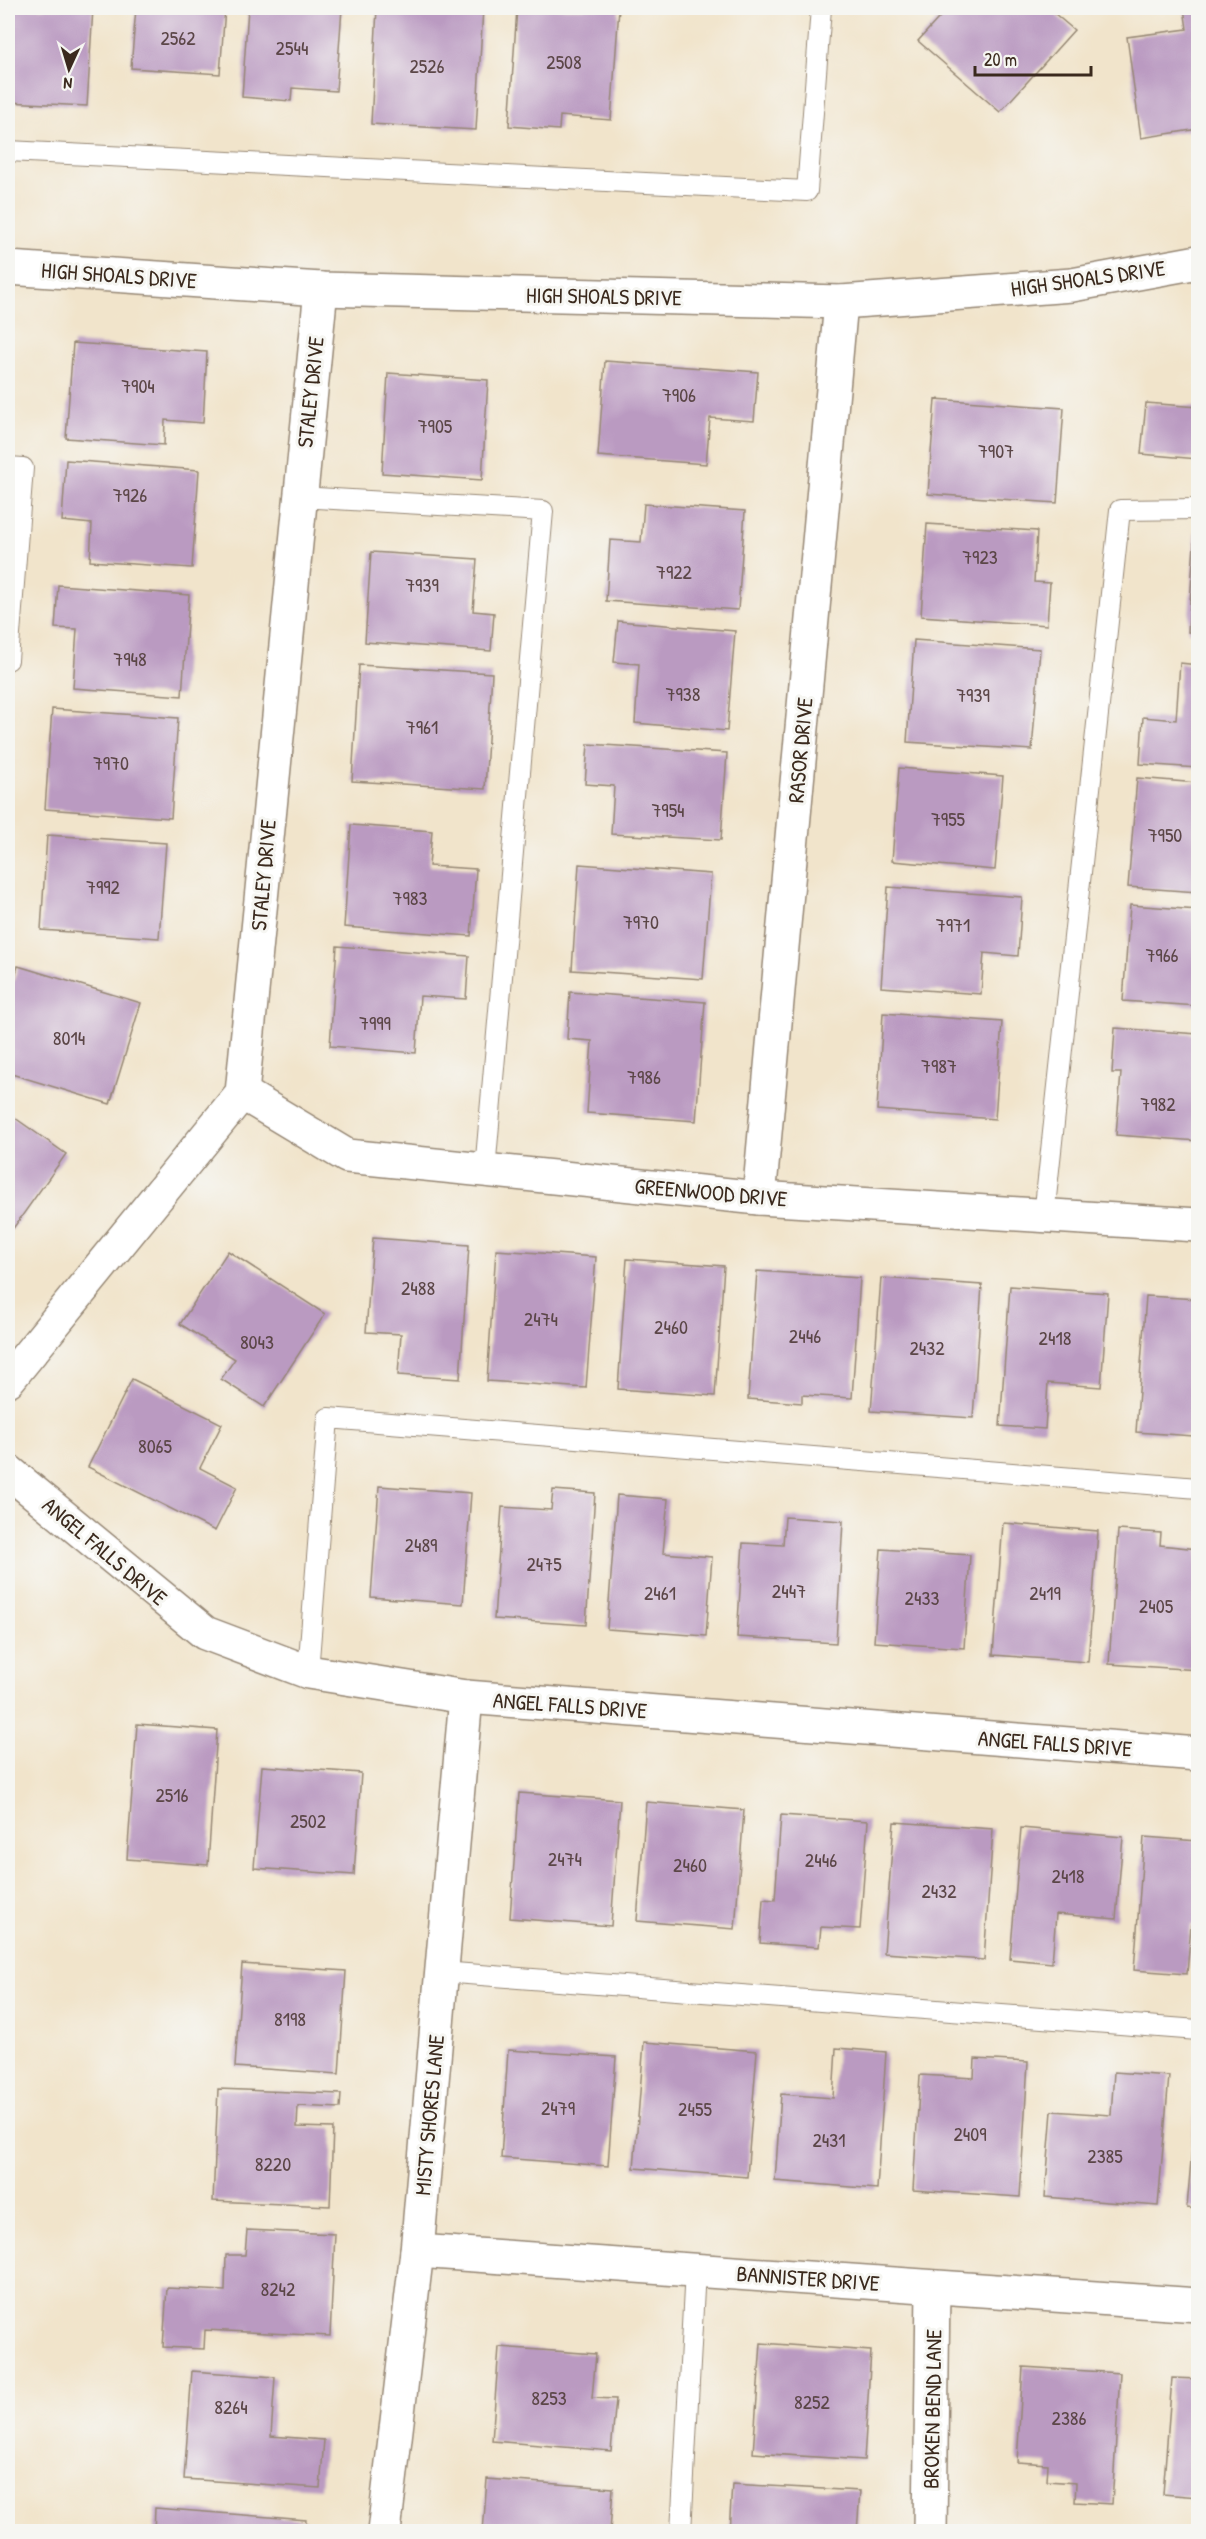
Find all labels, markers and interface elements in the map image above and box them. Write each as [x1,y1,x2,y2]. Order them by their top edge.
house number: 2562 [160,24,196,51]
house number: 2544 [276,34,308,61]
north arrow [39,39,99,99]
scale bar [975,39,1090,77]
text: 20 m [984,47,1017,72]
house number: 2508 [546,48,582,75]
house number: 2526 [409,52,445,79]
text: N [62,73,73,95]
street label: HIGH SHOALS DRIVE [1009,252,1167,304]
street label: HIGH SHOALS DRIVE [40,255,198,295]
street label: HIGH SHOALS DRIVE [526,280,682,312]
street label: STALEY DRIVE [289,335,331,449]
house number: 7904 [121,372,155,399]
house number: 7906 [662,381,696,408]
house number: 7905 [418,412,453,439]
house number: 7907 [978,437,1014,464]
house number: 7926 [113,481,147,508]
house number: 7923 [962,543,998,570]
house number: 7922 [656,558,693,585]
house number: 7939 [405,571,439,598]
house number: 7948 [113,645,147,672]
house number: 7938 [666,680,700,707]
house number: 7939 [956,681,990,708]
street label: RASOR DRIVE [780,696,820,804]
house number: 7961 [406,713,438,740]
house number: 7970 [93,749,129,776]
house number: 7954 [651,796,685,823]
house number: 7955 [931,805,966,832]
street label: STALEY DRIVE [243,818,283,932]
house number: 7950 [1148,821,1182,848]
house number: 7992 [86,873,121,900]
house number: 7983 [393,884,427,911]
house number: 7970 [623,908,659,935]
house number: 7971 [936,911,970,938]
house number: 7966 [1145,941,1179,968]
house number: 7999 [359,1009,391,1036]
house number: 8014 [53,1024,85,1051]
house number: 7987 [921,1052,957,1079]
house number: 7986 [627,1063,661,1090]
house number: 7982 [1140,1090,1176,1117]
street label: GREENWOOD DRIVE [634,1170,789,1214]
house number: 2488 [401,1274,435,1301]
house number: 2474 [524,1305,558,1332]
house number: 2460 [654,1313,688,1340]
house number: 2446 [789,1322,821,1349]
house number: 2418 [1039,1324,1071,1351]
house number: 8043 [240,1328,274,1355]
house number: 2432 [909,1334,945,1361]
house number: 8065 [138,1432,173,1459]
street label: ANGEL FALLS DRIVE [36,1490,174,1612]
house number: 2489 [405,1531,437,1558]
house number: 2475 [526,1550,562,1577]
house number: 2447 [772,1577,806,1604]
house number: 2461 [644,1579,676,1606]
house number: 2419 [1029,1579,1061,1606]
house number: 2433 [905,1584,939,1611]
house number: 2405 [1139,1592,1174,1619]
street label: ANGEL FALLS DRIVE [492,1685,648,1725]
street label: ANGEL FALLS DRIVE [977,1723,1133,1763]
house number: 2516 [155,1781,189,1808]
house number: 2502 [290,1807,327,1834]
house number: 2474 [548,1845,582,1872]
house number: 2446 [805,1846,837,1873]
house number: 2460 [673,1851,707,1878]
house number: 2418 [1052,1862,1084,1889]
house number: 2432 [921,1877,957,1904]
house number: 8198 [274,2005,306,2032]
street label: MISTY SHORES LANE [407,2033,451,2197]
house number: 2479 [541,2094,575,2121]
house number: 2455 [678,2095,712,2122]
house number: 2409 [953,2120,987,2147]
house number: 2431 [812,2126,846,2153]
house number: 2385 [1087,2142,1123,2169]
house number: 8220 [255,2150,291,2177]
street label: BANNISTER DRIVE [735,2258,881,2298]
house number: 8242 [261,2275,296,2302]
street label: BROKEN BEND LANE [916,2329,948,2489]
house number: 8253 [531,2384,567,2411]
house number: 8252 [794,2388,831,2415]
house number: 8264 [214,2393,248,2420]
house number: 2386 [1052,2404,1086,2431]

